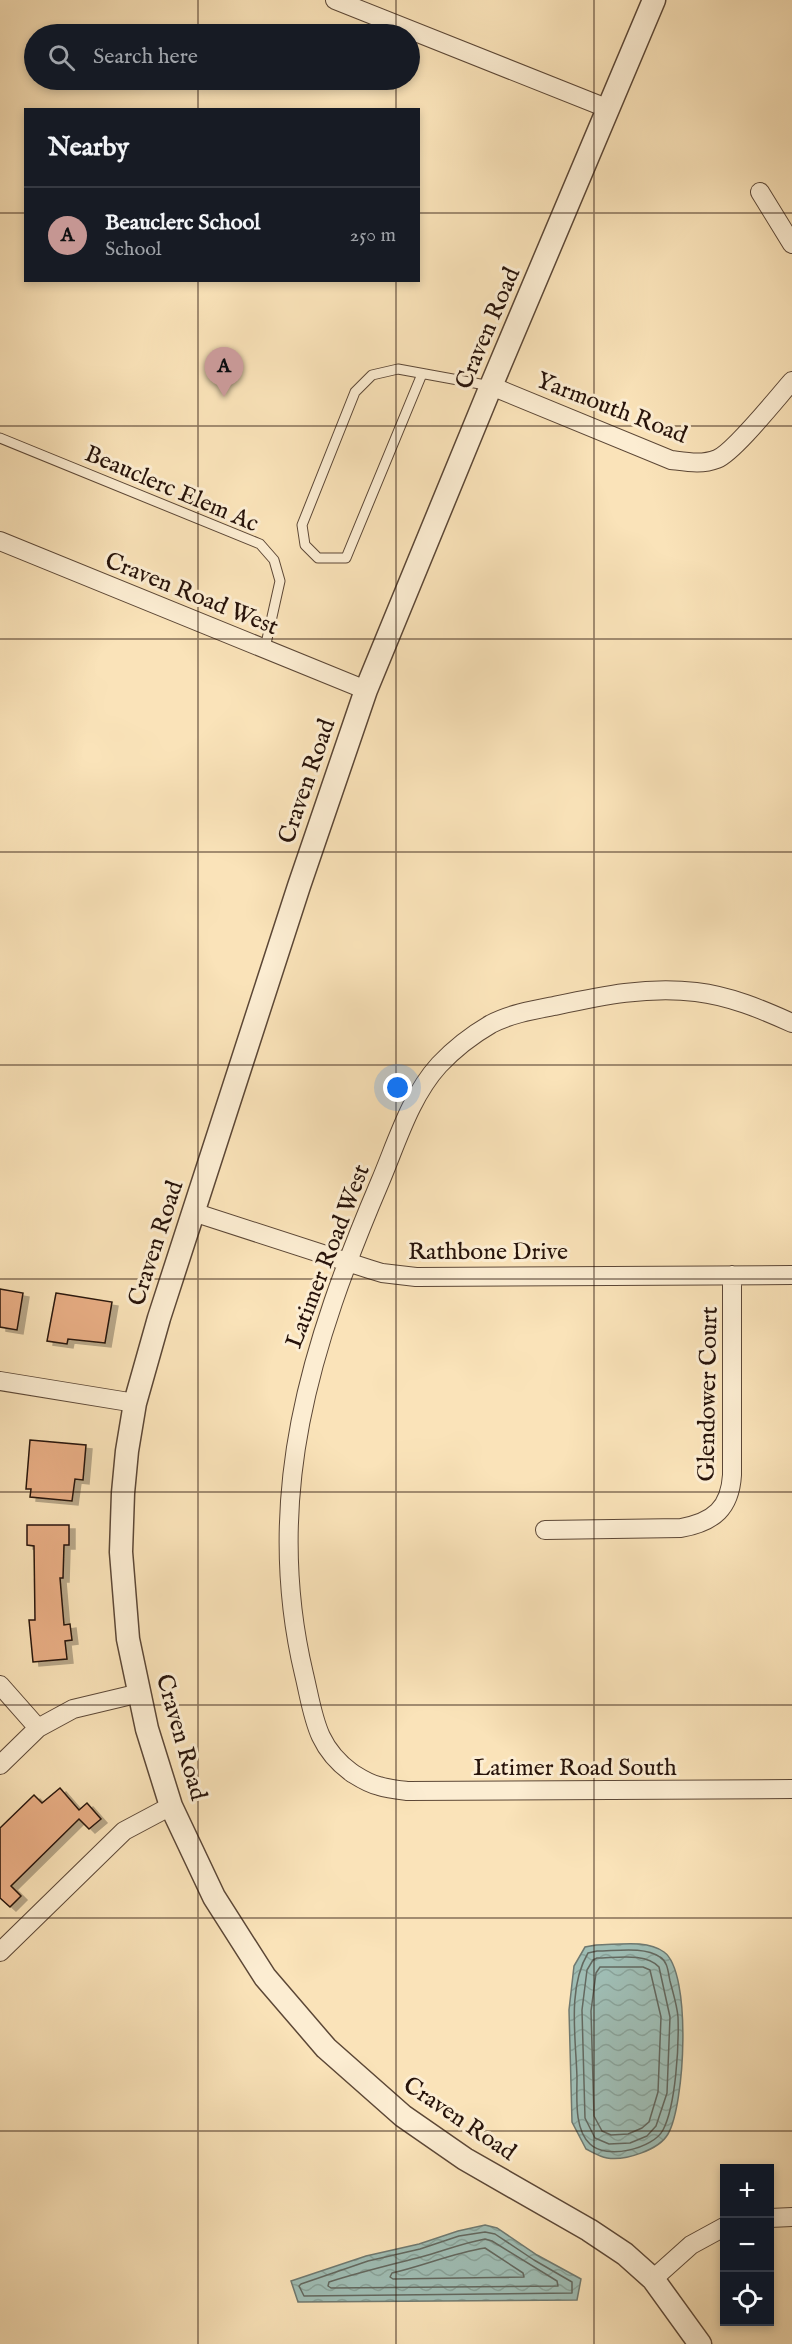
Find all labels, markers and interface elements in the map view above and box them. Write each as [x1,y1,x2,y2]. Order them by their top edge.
search box [24,24,420,90]
icon: search [45,41,78,74]
text: Search here [93,43,198,71]
text: Nearby [48,131,129,164]
text: Beauclerc School [105,209,260,237]
text: A [61,223,74,248]
text: 250 m [350,223,396,248]
text: School [105,237,161,262]
street label: Craven Road [449,263,528,394]
pin: A [204,348,244,397]
street label: Yarmouth Road [532,365,691,451]
street label: Beauclerc Elem Ac [80,439,263,540]
street label: Craven Road West [100,545,283,643]
street label: Craven Road [272,715,343,848]
your location [383,1073,412,1102]
street label: Latimer Road West [279,1160,378,1353]
street label: Craven Road [122,1177,191,1310]
street label: Rathbone Drive [408,1237,568,1268]
street label: Glendower Court [691,1306,726,1482]
street label: Craven Road [148,1671,213,1804]
street label: Latimer Road South [473,1753,677,1784]
street label: Craven Road [397,2070,522,2168]
map controls [720,2164,774,2326]
button: + [720,2164,774,2218]
button: − [720,2218,774,2272]
button: locate [720,2272,774,2326]

